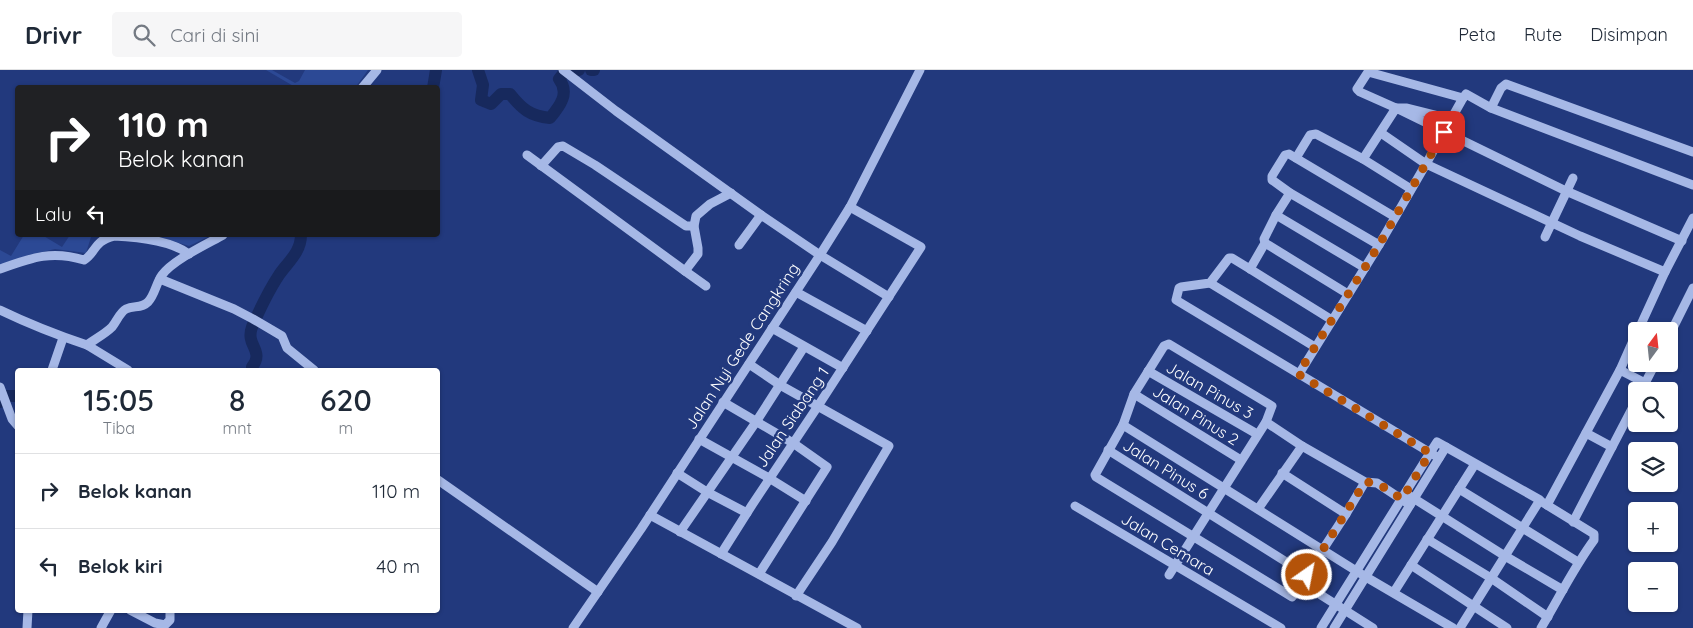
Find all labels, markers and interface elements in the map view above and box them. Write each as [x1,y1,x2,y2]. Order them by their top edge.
search box [112,12,462,57]
text: Drivr [25,20,82,50]
icon: search [130,21,158,49]
text: Cari di sini [170,23,259,47]
text: Peta [1458,23,1496,46]
text: Rute [1524,23,1562,46]
text: Disimpan [1590,23,1668,46]
text: 110 m [118,102,209,146]
icon: right [35,105,100,170]
pin [1423,111,1465,153]
icon: arrive [1430,118,1458,146]
text: Belok kanan [118,145,244,173]
icon: left [82,200,110,228]
text: Lalu [35,202,72,226]
street label: Jalan Nyi Gede Cangkring [681,259,803,433]
north arrow [1628,322,1678,372]
map controls [1628,322,1678,612]
street label: Jalan Pinus 3 [1163,357,1257,423]
street label: Jalan Siabang 1 [751,363,833,471]
text: 15:05 [83,381,154,419]
text: 8 [229,381,245,419]
text: 620 [320,381,372,419]
street label: Jalan Pinus 2 [1149,381,1243,449]
button: search [1628,382,1678,432]
text: Tiba [103,418,135,438]
text: mnt [223,418,252,438]
text: m [339,418,353,438]
street label: Jalan Pinus 6 [1119,435,1213,504]
button: layers [1628,442,1678,492]
icon: right [35,477,63,505]
text: Belok kanan [78,479,192,503]
text: 110 m [372,479,420,503]
button: + [1628,502,1678,552]
street label: Jalan Cemara [1118,508,1218,580]
position arrow [1280,548,1332,600]
icon: left [35,552,63,580]
text: Belok kiri [78,554,163,578]
text: 40 m [376,554,420,578]
button: − [1628,562,1678,612]

